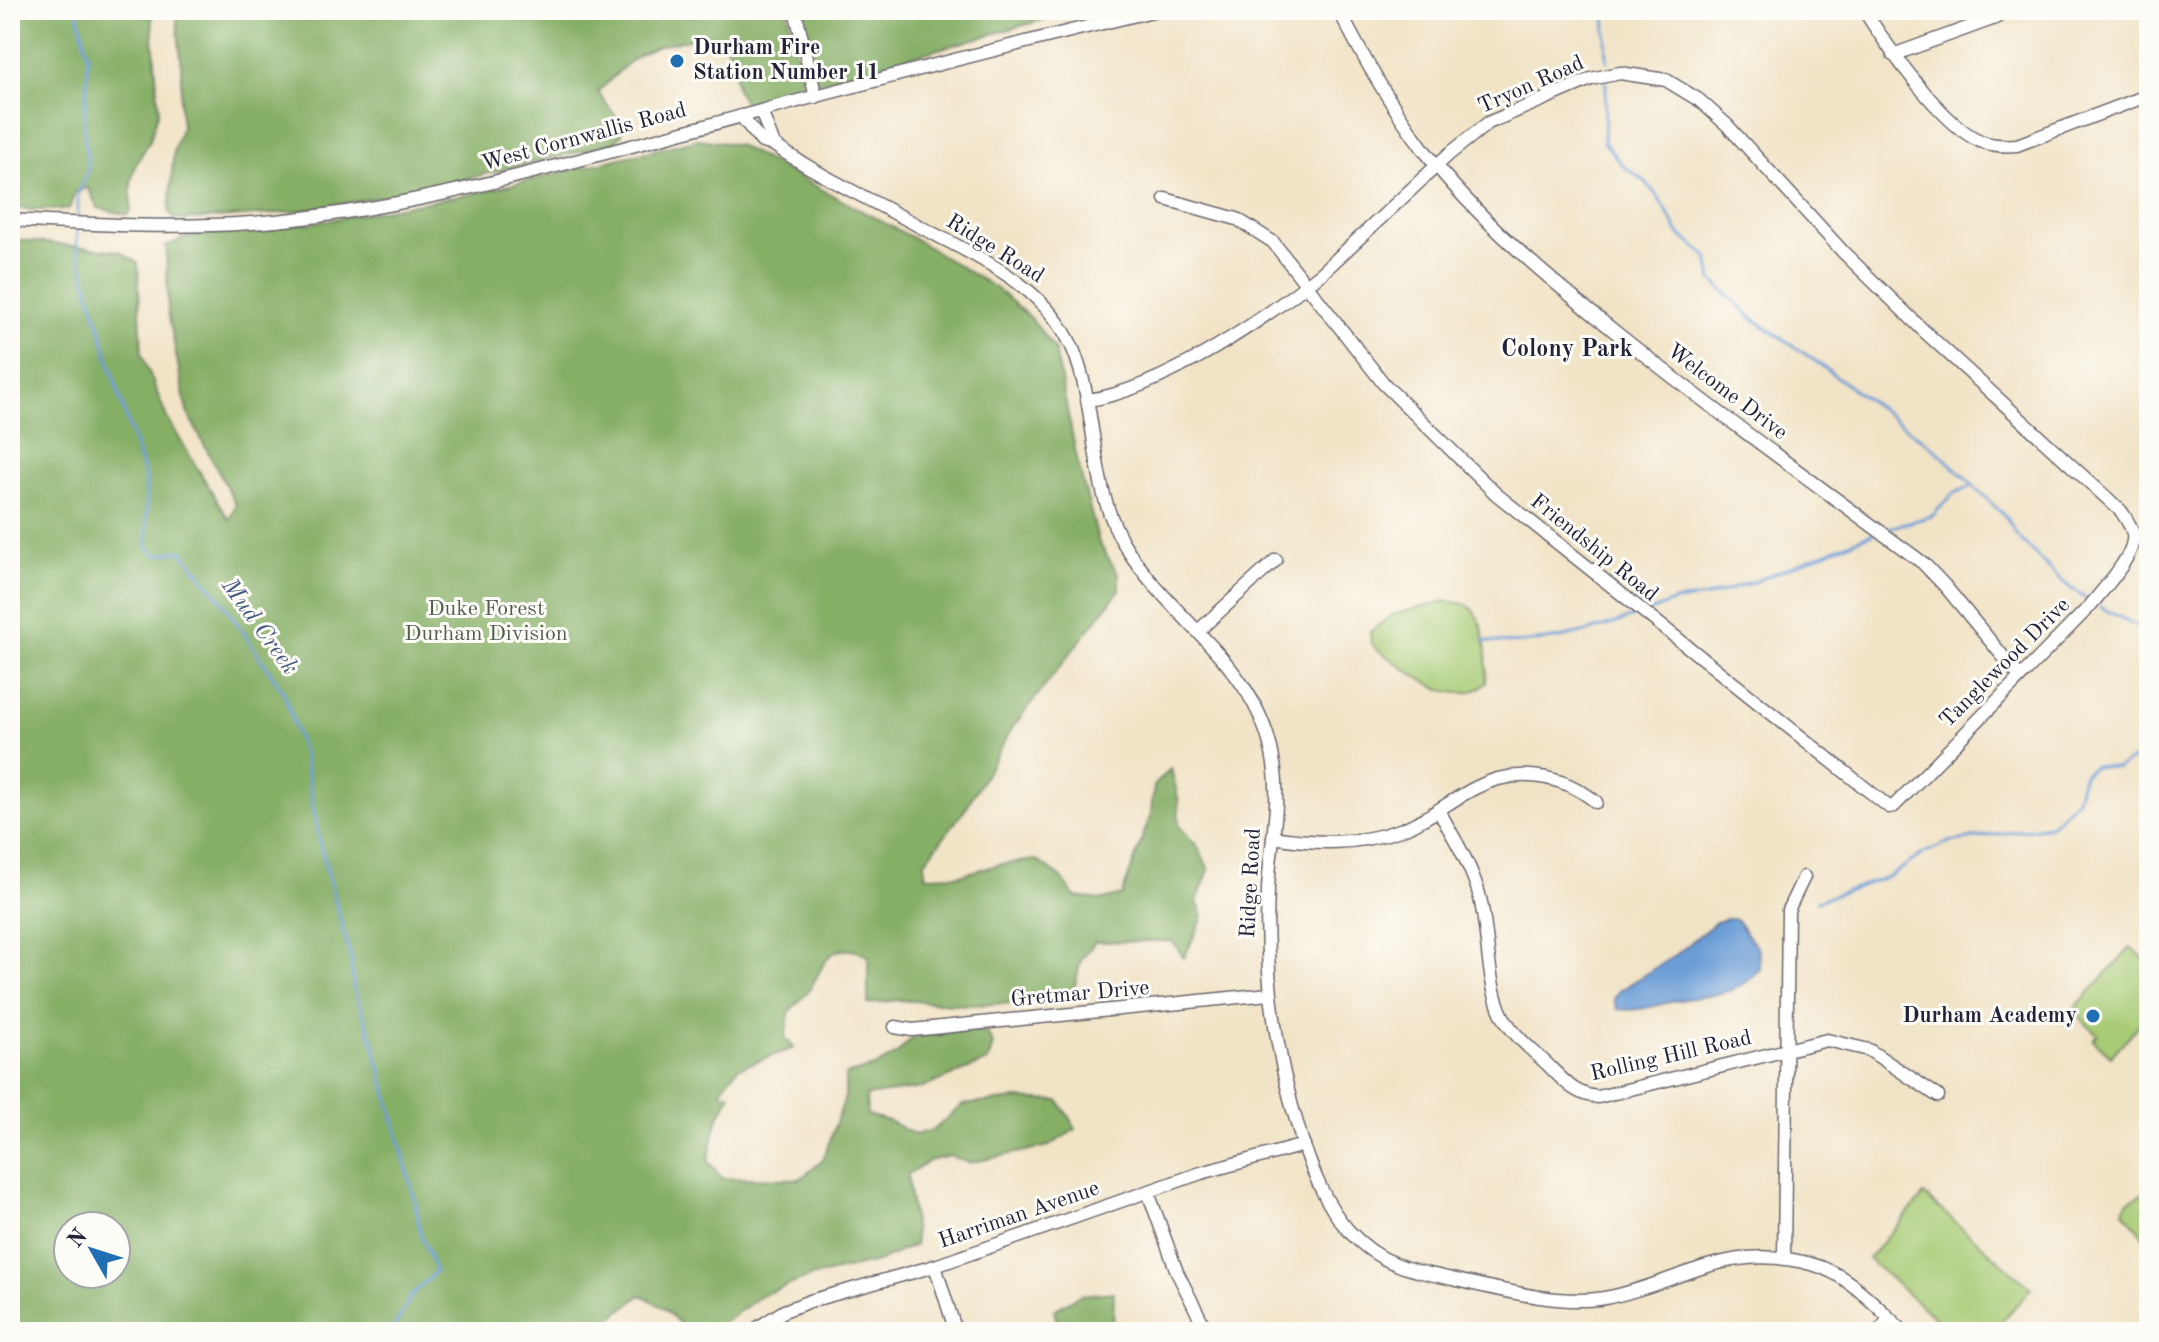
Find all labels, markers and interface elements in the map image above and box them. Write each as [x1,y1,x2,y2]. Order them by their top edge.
place label: Durham Fire Station Number 11 [693,37,880,84]
marker: Durham Fire Station Number 11 [668,52,686,70]
street label: Tryon Road [1475,52,1587,118]
street label: West Cornwallis Road [479,99,689,175]
street label: Ridge Road [942,210,1048,288]
district label: Colony Park [1501,338,1633,362]
street label: Welcome Drive [1663,340,1791,444]
street label: Friendship Road [1526,490,1662,606]
water label: Mud Creek [216,574,302,680]
street label: Tanglewood Drive [1936,594,2074,732]
park label: Duke Forest Durham Division [404,598,568,645]
street label: Ridge Road [1237,827,1265,939]
street label: Gretmar Drive [1010,977,1150,1011]
place label: Durham Academy [1902,1005,2077,1027]
marker: Durham Academy [2084,1007,2102,1025]
street label: Rolling Hill Road [1588,1027,1754,1085]
street label: Harriman Avenue [936,1177,1102,1253]
north arrow [52,1210,132,1290]
text: N [64,1225,92,1252]

